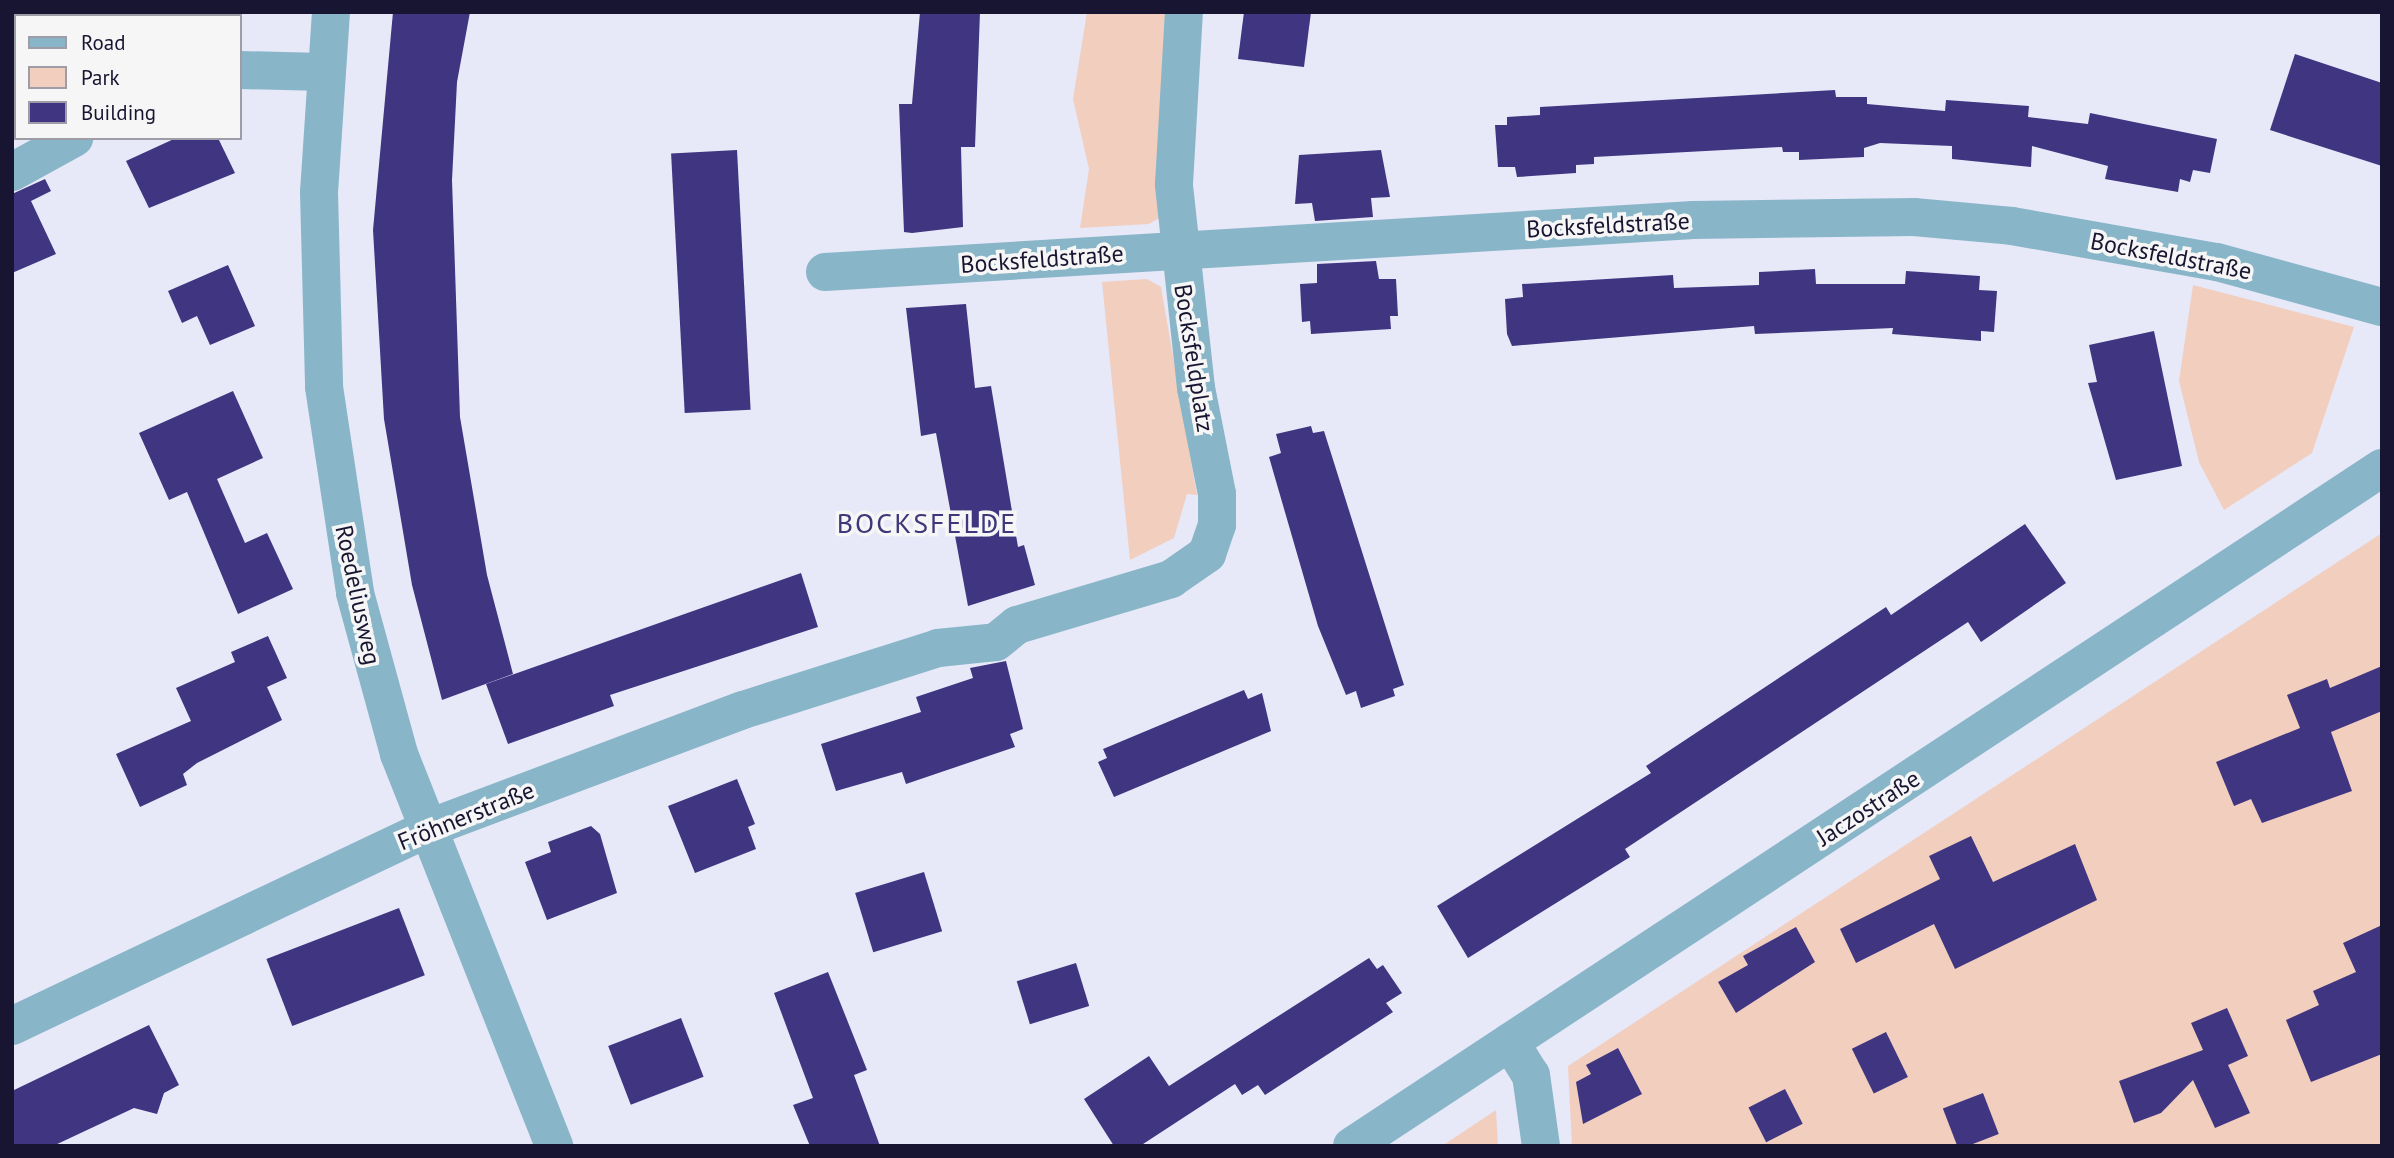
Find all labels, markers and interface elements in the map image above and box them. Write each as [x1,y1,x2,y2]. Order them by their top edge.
legend [14,14,242,140]
text: Road [81,29,125,56]
text: Park [81,64,120,91]
text: Building [81,99,156,126]
street label: Bocksfeldstraße [1526,206,1690,244]
street label: Bocksfeldstraße [2088,226,2254,286]
street label: Bocksfeldstraße [959,239,1125,279]
street label: Bocksfeldplatz [1168,282,1220,434]
district label: BOCKSFELDE [838,506,1016,540]
street label: Roedeliusweg [329,523,387,667]
street label: Jaczostraße [1811,764,1925,852]
street label: Fröhnerstraße [394,776,538,856]

